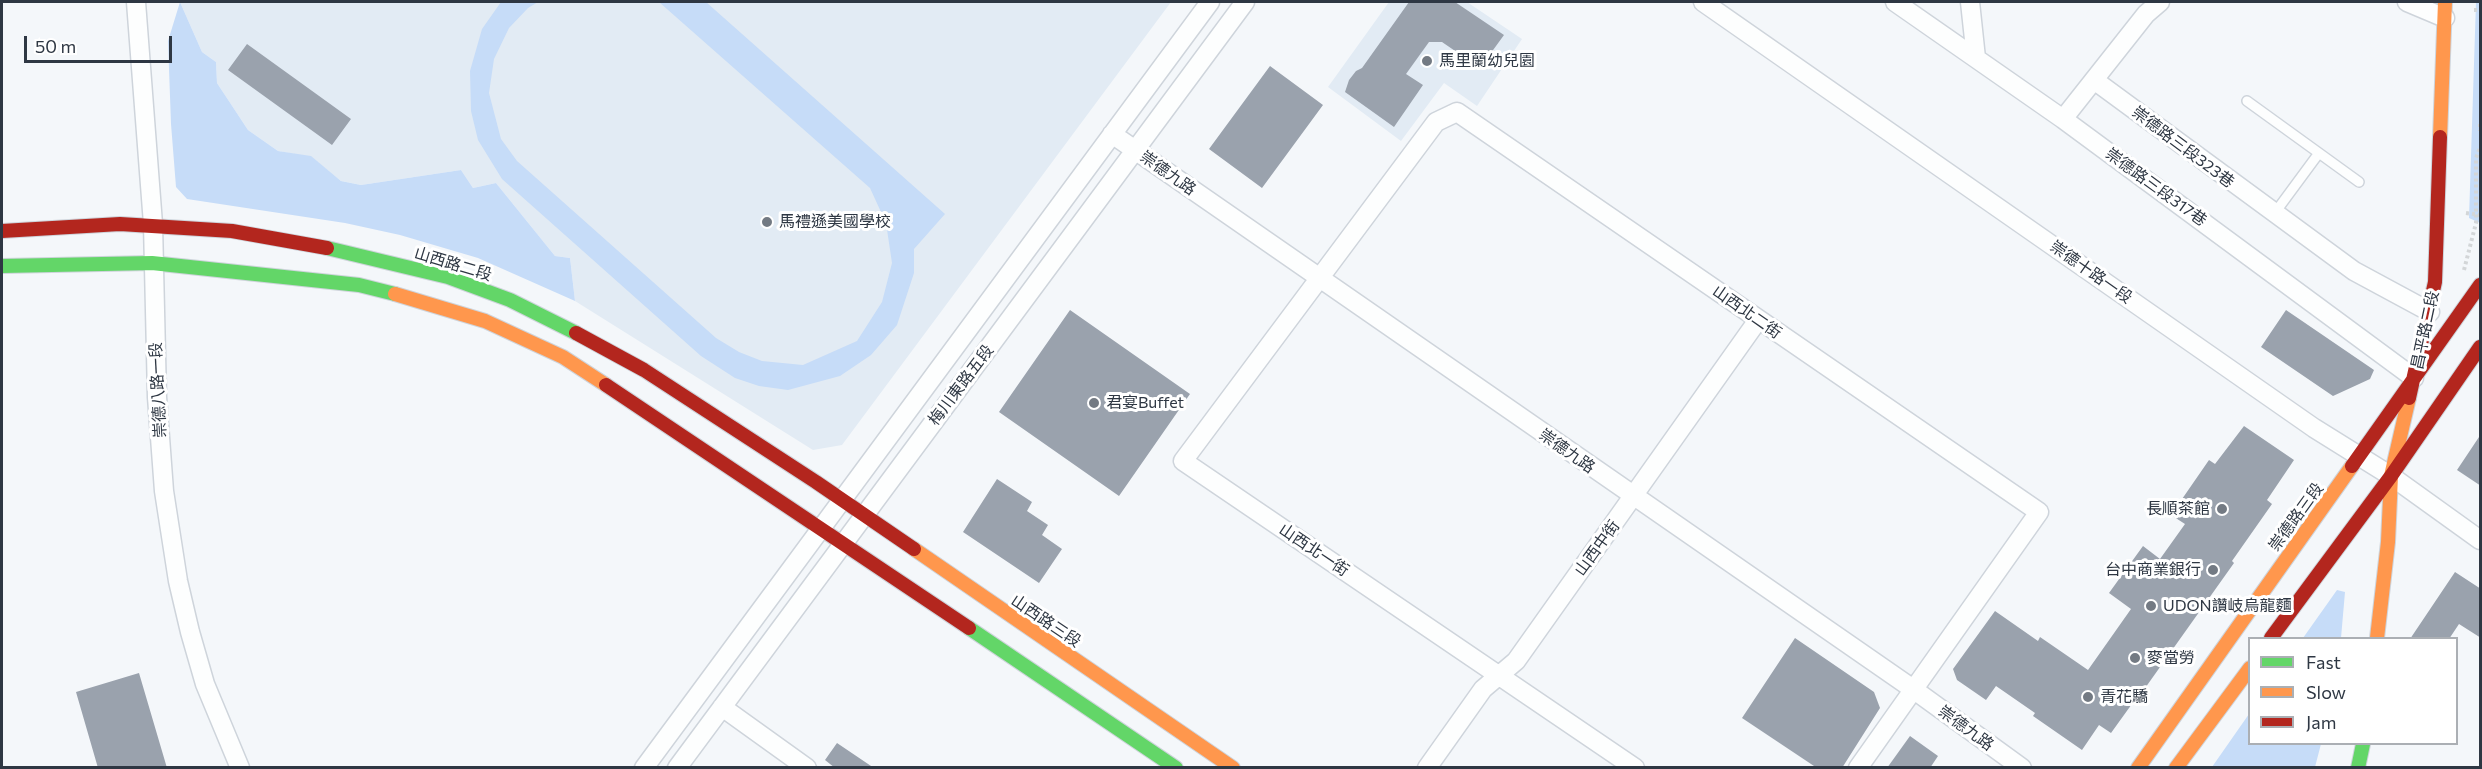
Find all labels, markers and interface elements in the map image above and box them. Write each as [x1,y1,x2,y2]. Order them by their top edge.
scale bar [27,24,176,62]
text: 50 m [35,35,76,57]
place label: 馬里蘭幼兒園 [1439,51,1535,71]
marker: 馬里蘭幼兒園 [1420,54,1434,68]
street label: 崇德路三段323巷 [2128,102,2238,192]
street label: 崇德路三段317巷 [2102,144,2210,230]
street label: 崇德九路 [1136,147,1200,199]
place label: 馬禮遜美國學校 [779,212,891,232]
marker: 馬禮遜美國學校 [760,215,774,229]
street label: 崇德十路一段 [2046,237,2136,307]
street label: 山西路二段 [412,243,494,285]
street label: 山西北二街 [1709,281,1785,343]
street label: 昌平路二段 [2407,289,2443,371]
street label: 梅川東路五段 [924,341,998,429]
street label: 崇德八路一段 [146,342,170,438]
place label: 君宴Buffet [1106,393,1184,413]
marker: 君宴Buffet [1087,396,1101,410]
street label: 崇德九路 [1535,425,1599,477]
street label: 崇德路三段 [2265,479,2327,555]
place label: 長順茶館 [2146,499,2210,519]
marker: 長順茶館 [2215,502,2229,516]
street label: 山西中街 [1570,516,1624,580]
street label: 山西北一街 [1275,520,1353,580]
place label: 台中商業銀行 [2105,560,2201,580]
marker: 台中商業銀行 [2206,563,2220,577]
street label: 山西路三段 [1007,591,1085,651]
place label: UDON讚岐烏龍麵 [2163,596,2292,616]
marker: UDON讚岐烏龍麵 [2144,599,2158,613]
legend [2248,637,2458,745]
place label: 麥當勞 [2147,648,2195,668]
marker: 麥當勞 [2128,651,2142,665]
text: Fast [2306,651,2341,673]
text: Slow [2306,681,2346,703]
place label: 青花驕 [2100,687,2148,707]
marker: 青花驕 [2081,690,2095,704]
street label: 崇德九路 [1934,701,1998,755]
text: Jam [2306,711,2336,733]

